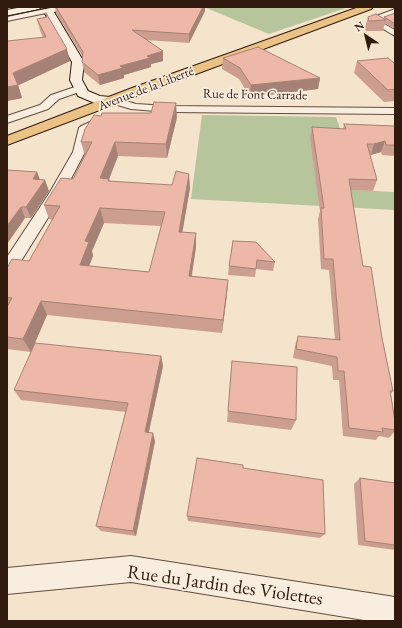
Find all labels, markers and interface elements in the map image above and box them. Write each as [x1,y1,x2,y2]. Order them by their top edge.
north arrow [346,16,386,56]
text: N [351,18,367,34]
street label: Avenue de la Liberté [96,64,196,114]
street label: Rue de Font Carrade [203,86,307,104]
street label: Rue du Jardin des Violettes [126,561,324,611]

